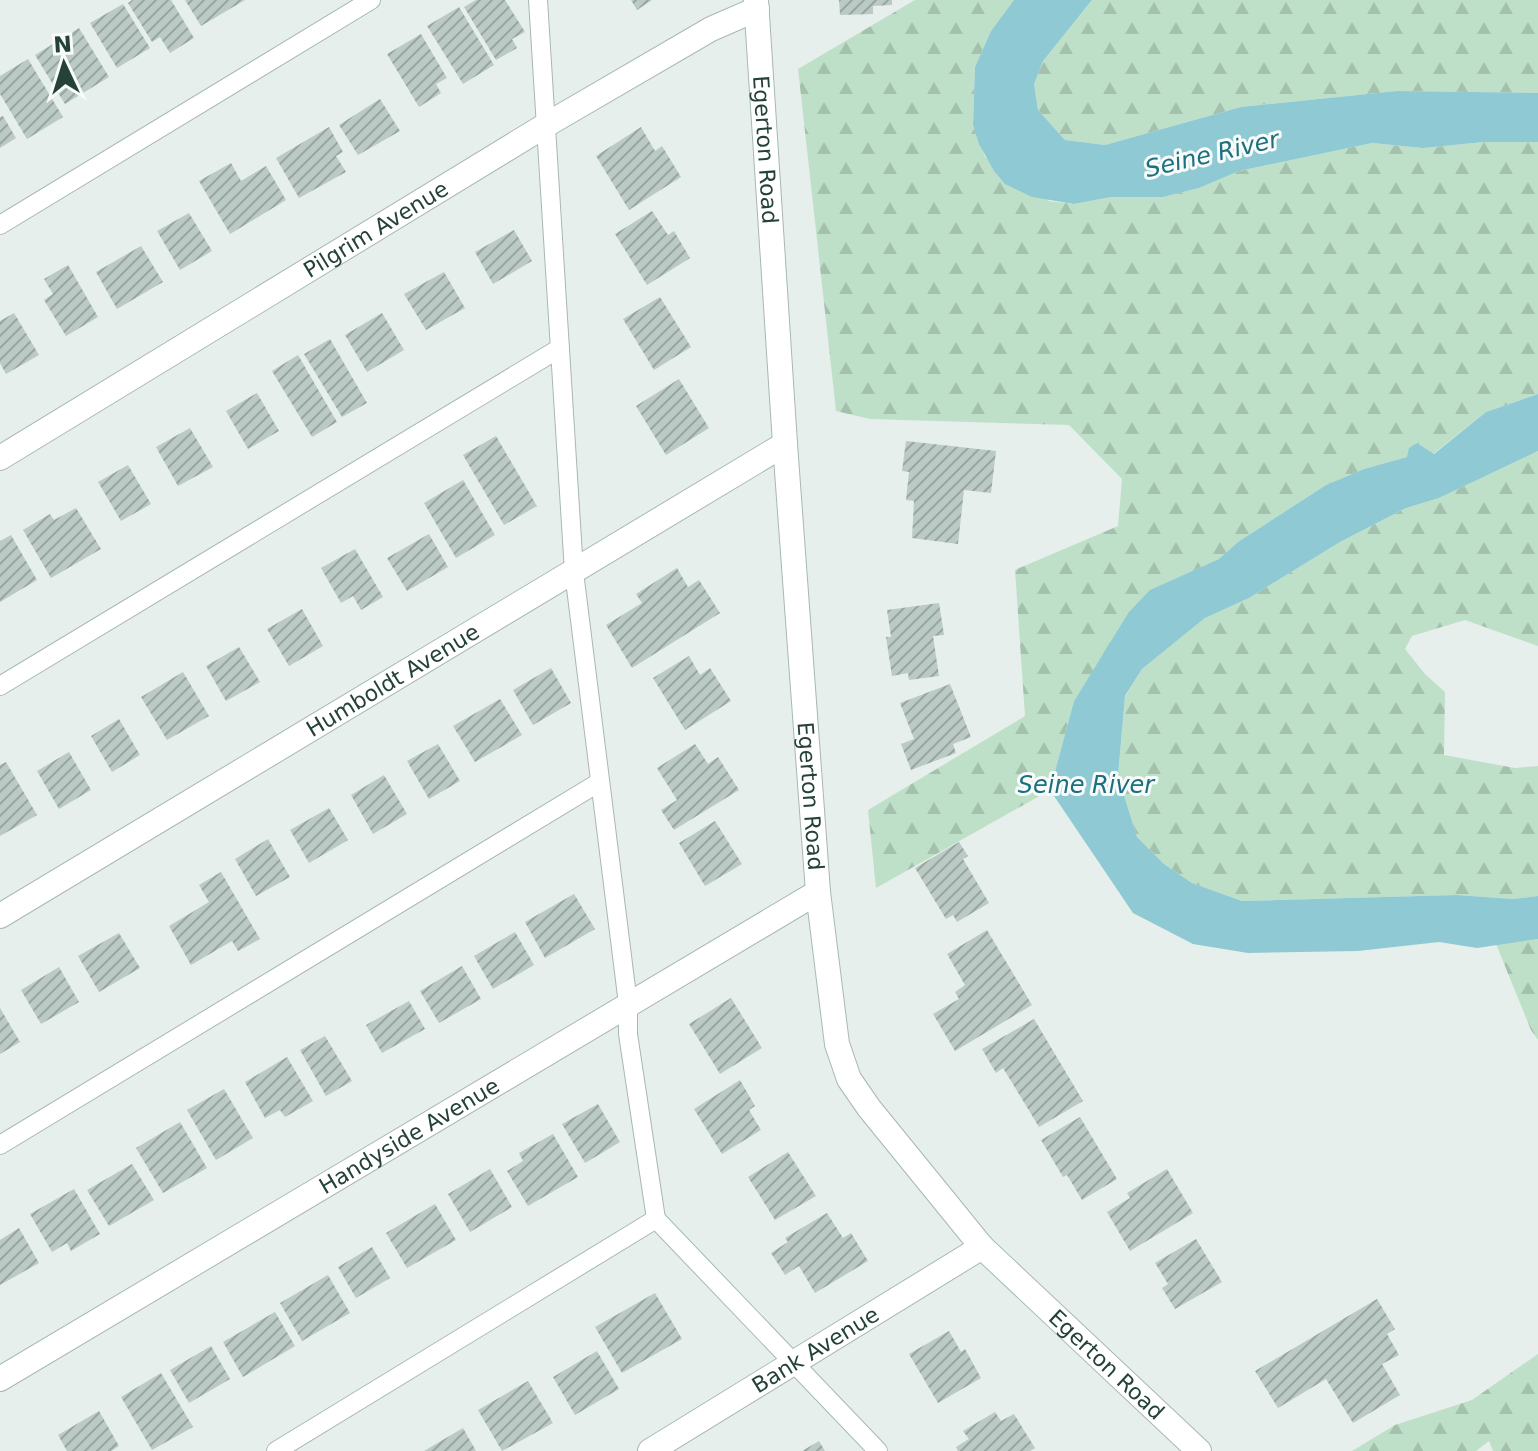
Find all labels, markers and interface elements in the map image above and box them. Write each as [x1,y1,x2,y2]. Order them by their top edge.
north arrow [24,24,104,104]
text: N [53,31,73,58]
street label: Egerton Road [748,75,783,225]
water label: Seine River [1142,125,1284,183]
street label: Pilgrim Avenue [299,175,452,282]
street label: Humboldt Avenue [302,619,483,741]
street label: Egerton Road [793,721,829,871]
water label: Seine River [1018,771,1156,799]
street label: Handyside Avenue [315,1072,503,1199]
street label: Bank Avenue [747,1301,883,1398]
street label: Egerton Road [1044,1304,1170,1424]

